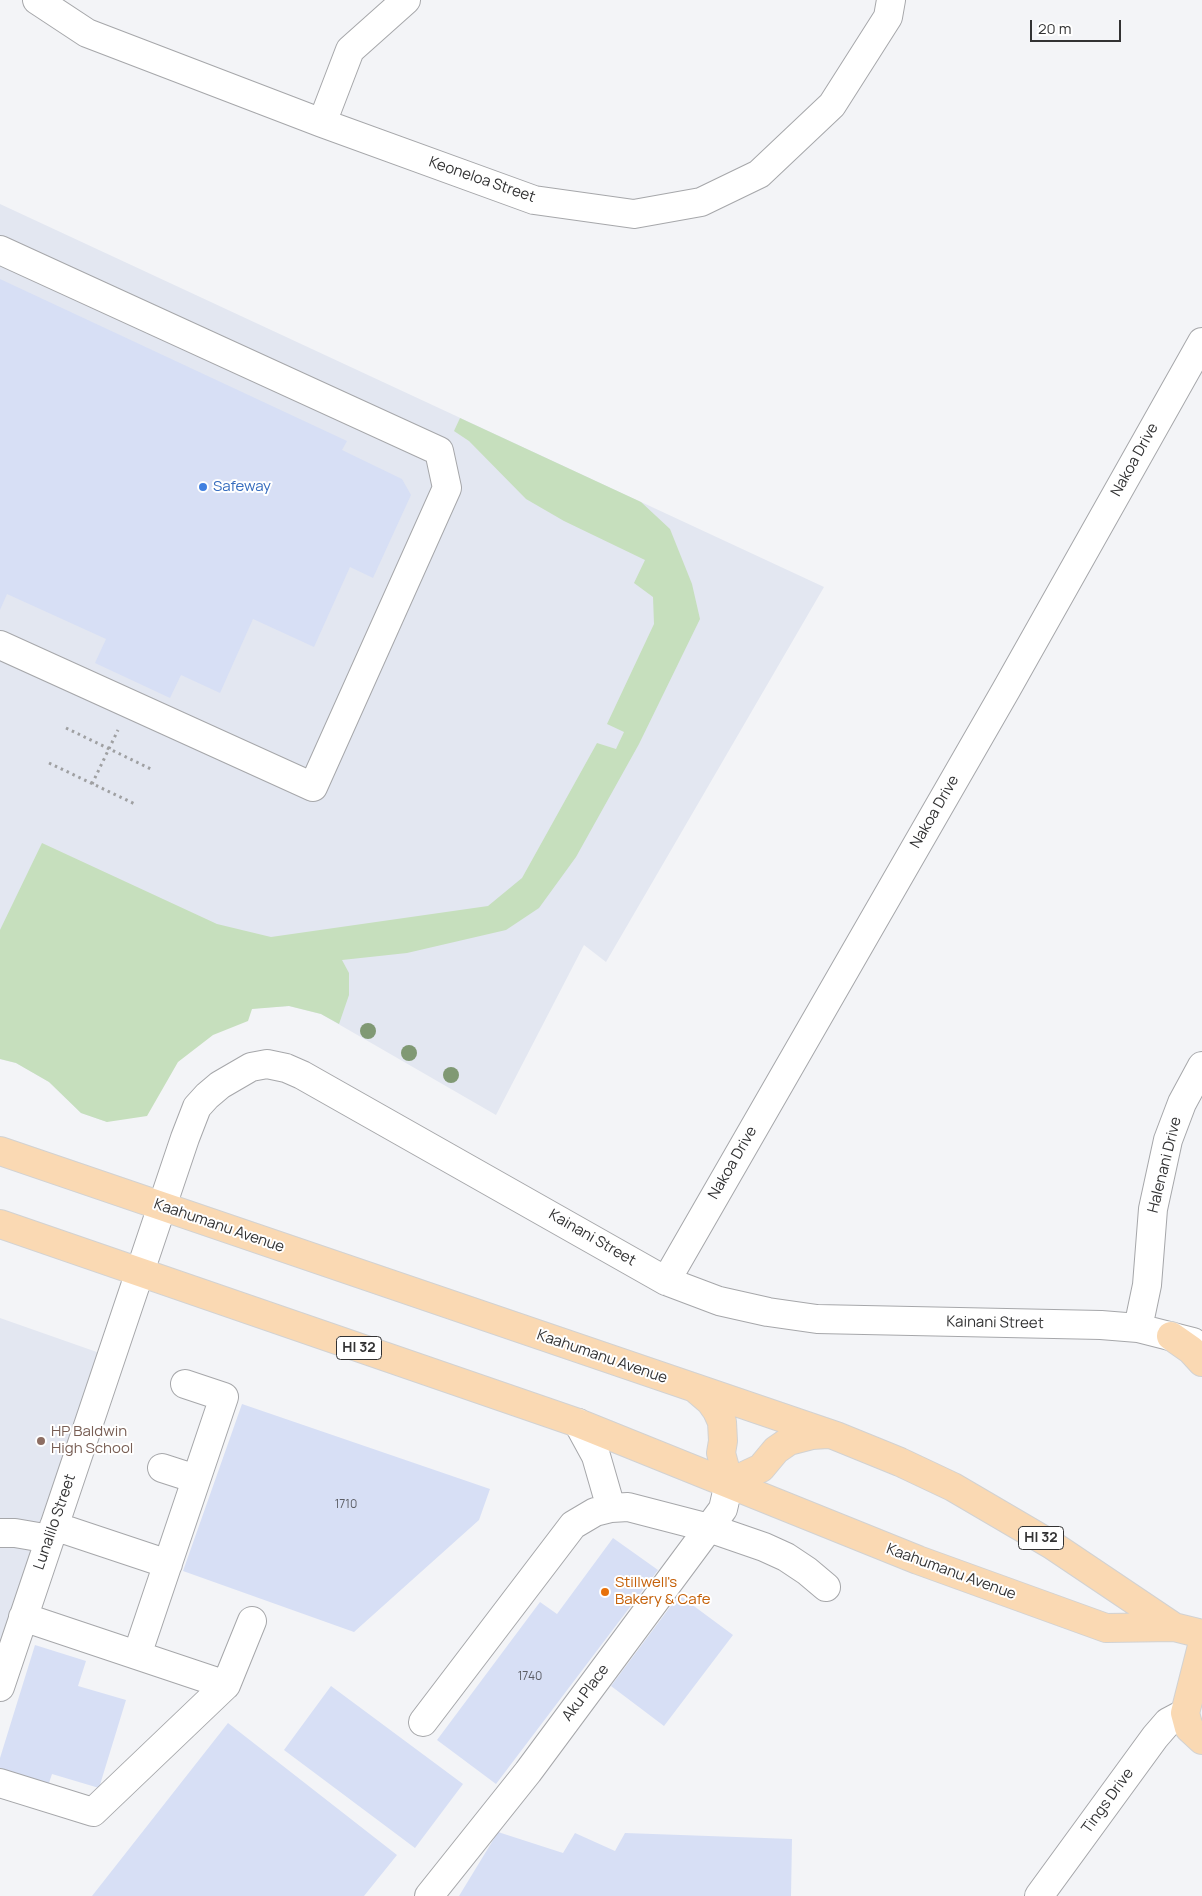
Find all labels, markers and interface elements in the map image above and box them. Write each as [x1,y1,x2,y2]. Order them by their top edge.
scale bar [1032,10,1123,42]
text: 20 m [1038,18,1071,39]
street label: Keoneloa Street [426,153,538,207]
street label: Nakoa Drive [1107,420,1163,500]
place label: Safeway [213,478,271,496]
marker: Safeway [197,481,209,493]
street label: Nakoa Drive [907,772,963,852]
street label: Halenani Drive [1144,1115,1186,1215]
street label: Nakoa Drive [705,1123,761,1203]
street label: Kaahumanu Avenue [151,1195,287,1257]
street label: Kainani Street [545,1206,639,1270]
street label: Kainani Street [946,1313,1044,1333]
street label: Kaahumanu Avenue [534,1326,670,1388]
road number: HI 32 [336,1336,382,1360]
place label: HP Baldwin High School [51,1423,133,1458]
marker: HP Baldwin High School [35,1435,47,1447]
street label: Lunalilo Street [30,1472,80,1572]
house number: 1710 [335,1498,357,1512]
road number: HI 32 [1018,1526,1064,1550]
street label: Kaahumanu Avenue [884,1540,1018,1604]
place label: Stillwell's Bakery & Cafe [615,1574,710,1609]
marker: Stillwell's Bakery & Cafe [599,1586,611,1598]
street label: Aku Place [559,1661,613,1725]
house number: 1740 [518,1670,542,1684]
street label: Tings Drive [1078,1765,1138,1837]

